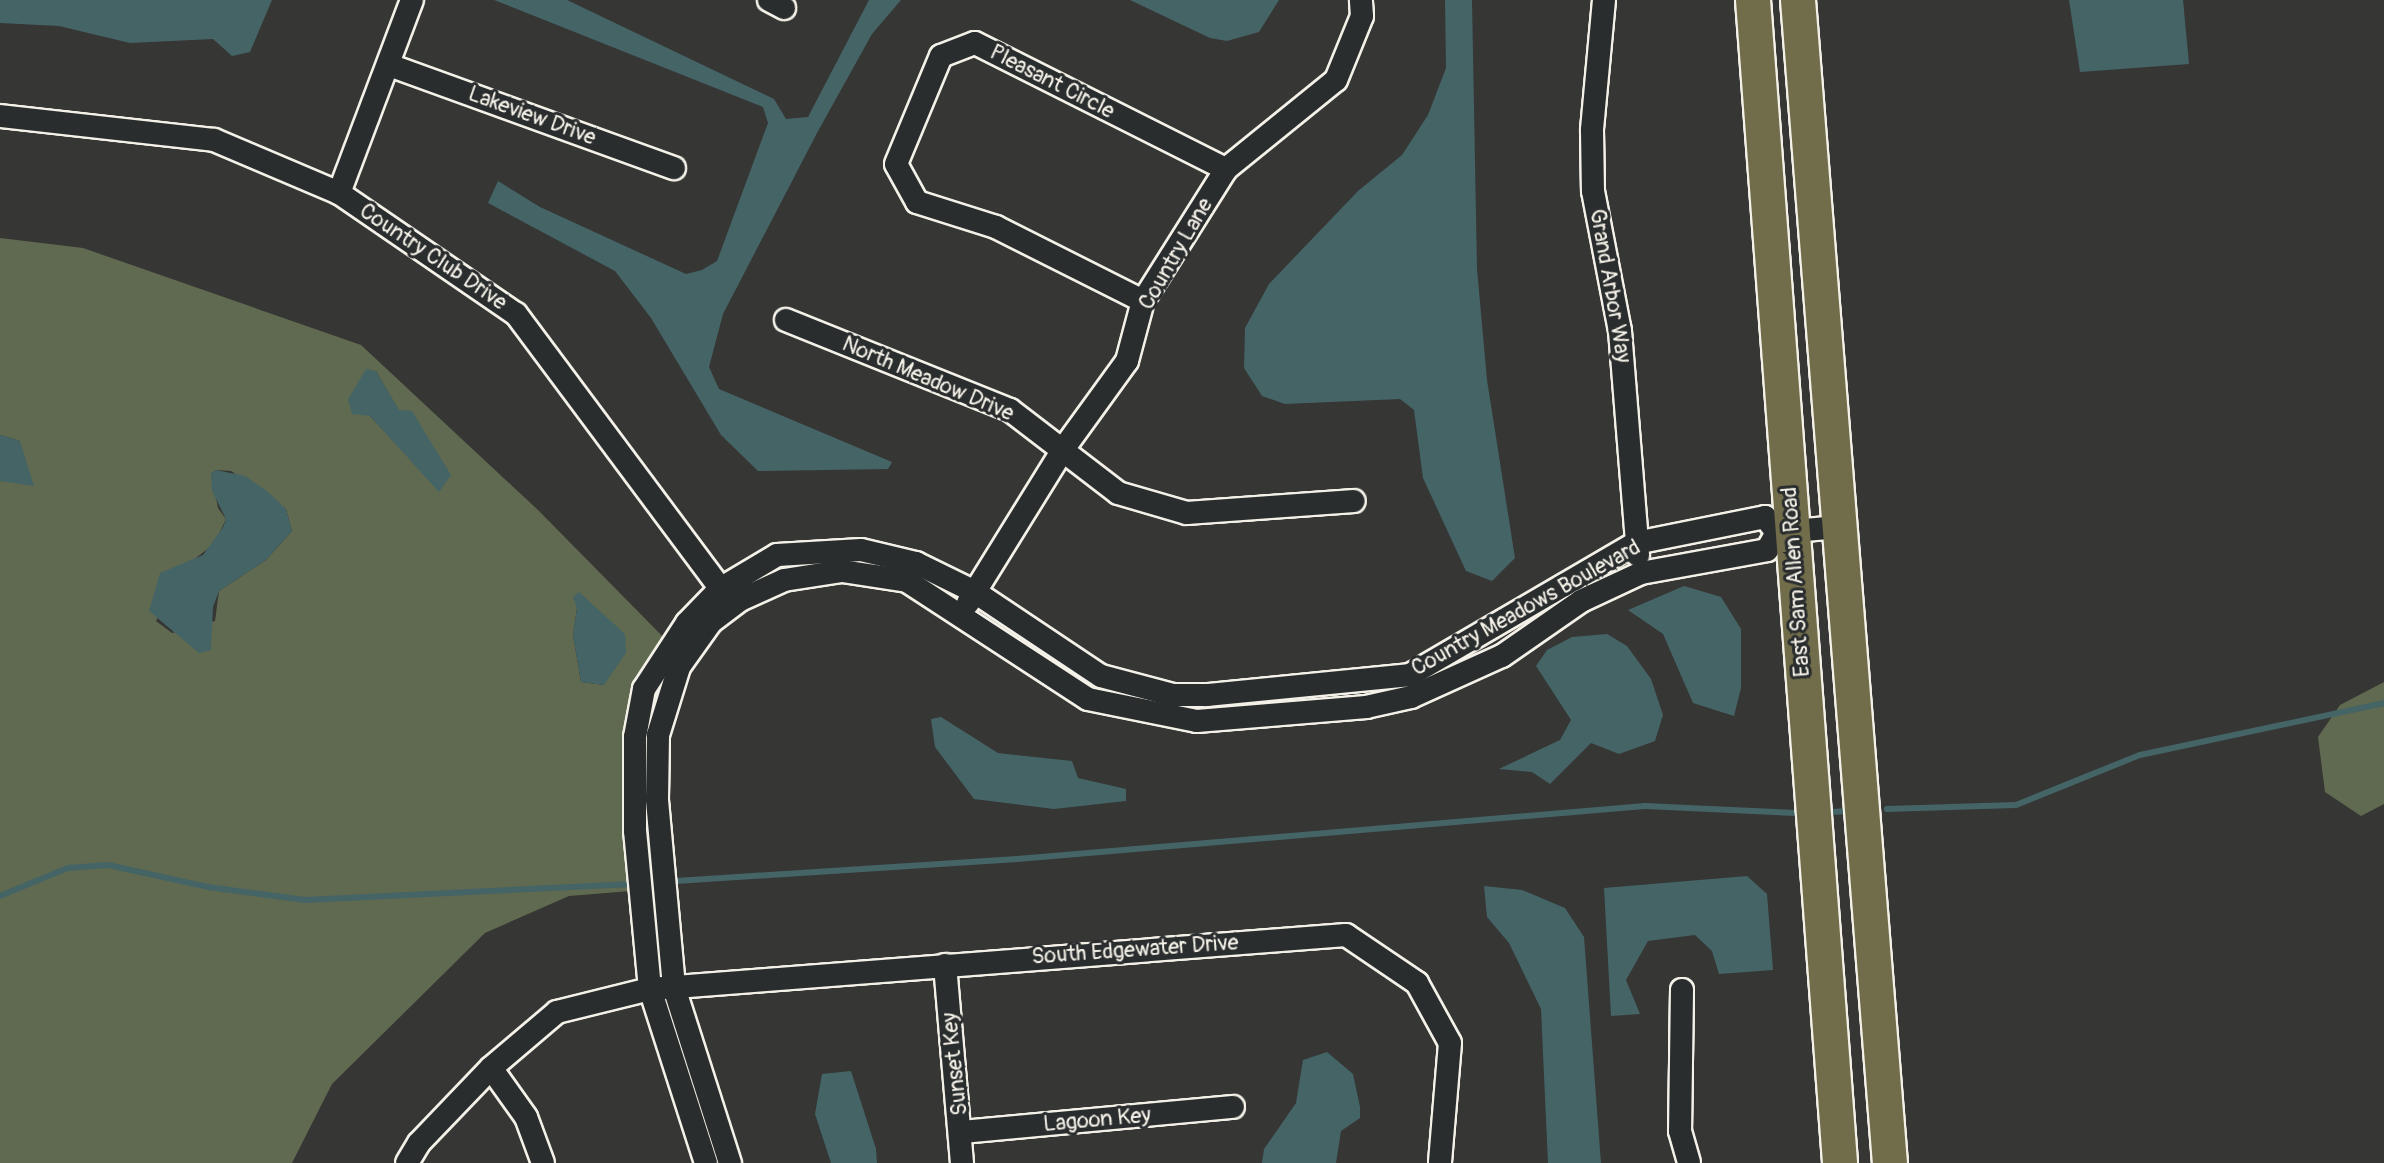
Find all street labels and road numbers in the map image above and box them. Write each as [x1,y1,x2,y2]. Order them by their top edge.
street label: Pleasant Circle [985,39,1119,125]
street label: Lakeview Drive [465,81,599,151]
street label: Country Lane [1133,193,1219,315]
street label: Country Club Drive [354,198,512,316]
street label: Grand Arbor Way [1583,207,1637,365]
street label: North Meadow Drive [838,331,1018,427]
street label: East Sam Allen Road [1776,486,1816,678]
street label: Country Meadows Boulevard [1407,534,1645,682]
street label: South Edgewater Drive [1031,930,1239,970]
street label: Sunset Key [936,1011,974,1117]
street label: Lagoon Key [1042,1102,1152,1138]

